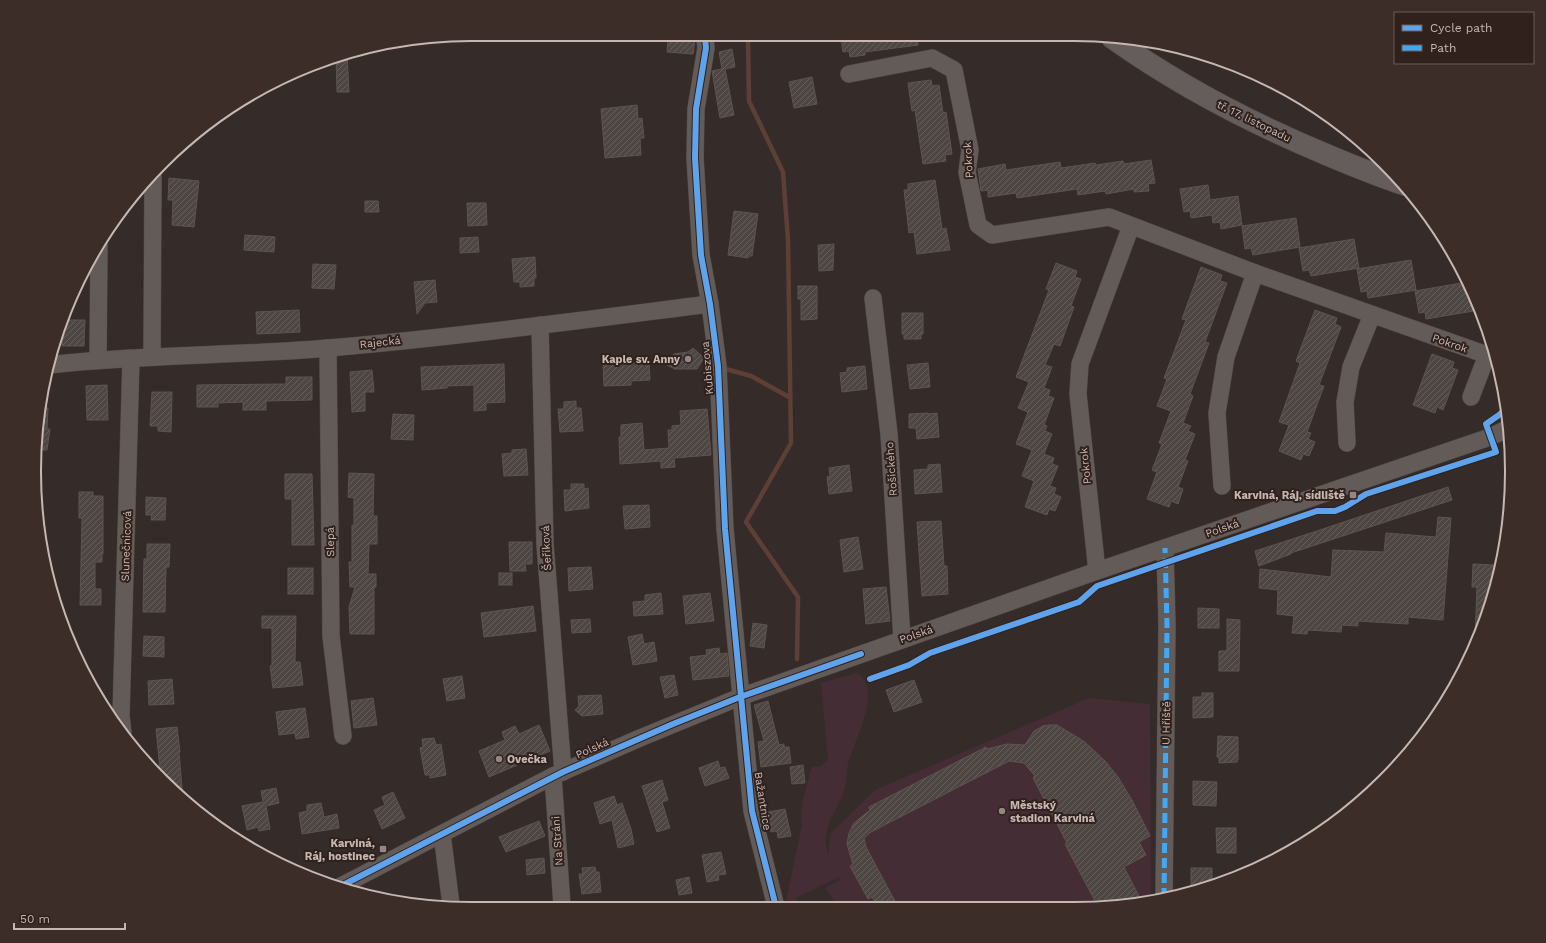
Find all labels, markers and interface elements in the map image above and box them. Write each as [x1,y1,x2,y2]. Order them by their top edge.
legend [1394,12,1534,64]
text: Cycle path [1430,21,1492,35]
text: Path [1430,41,1456,55]
street label: tř. 17. listopadu [1215,98,1293,145]
street label: Pokrok [961,141,976,179]
street label: Pokrok [1430,331,1469,356]
street label: Rajecká [359,334,401,351]
street label: Kubiszova [699,341,716,395]
place label: Kaple sv. Anny [602,353,681,366]
marker: Kaple sv. Anny [683,354,693,364]
street label: Rošického [883,441,900,497]
street label: Pokrok [1077,447,1094,485]
place label: Karviná, Ráj, sídliště [1234,489,1345,502]
marker: Karviná, Ráj, sídliště [1348,490,1358,500]
street label: Slunečnicová [119,510,134,582]
street label: Polská [1204,517,1241,540]
street label: Šeříková [538,525,554,571]
street label: Slepá [324,527,337,557]
street label: Polská [898,623,935,646]
street label: U Hřiště [1160,701,1173,745]
street label: Polská [574,735,611,761]
place label: Ovečka [507,753,548,766]
marker: Ovečka [494,754,504,764]
street label: Bažantnice [751,771,774,831]
place label: Městský stadion Karviná [1010,799,1096,825]
marker: Městský stadion Karviná [997,806,1007,816]
street label: Na Stráni [549,816,566,866]
place label: Karviná, Ráj, hostinec [305,837,375,863]
marker: Karviná, Ráj, hostinec [378,844,388,854]
scale bar [14,905,125,931]
text: 50 m [20,912,50,926]

